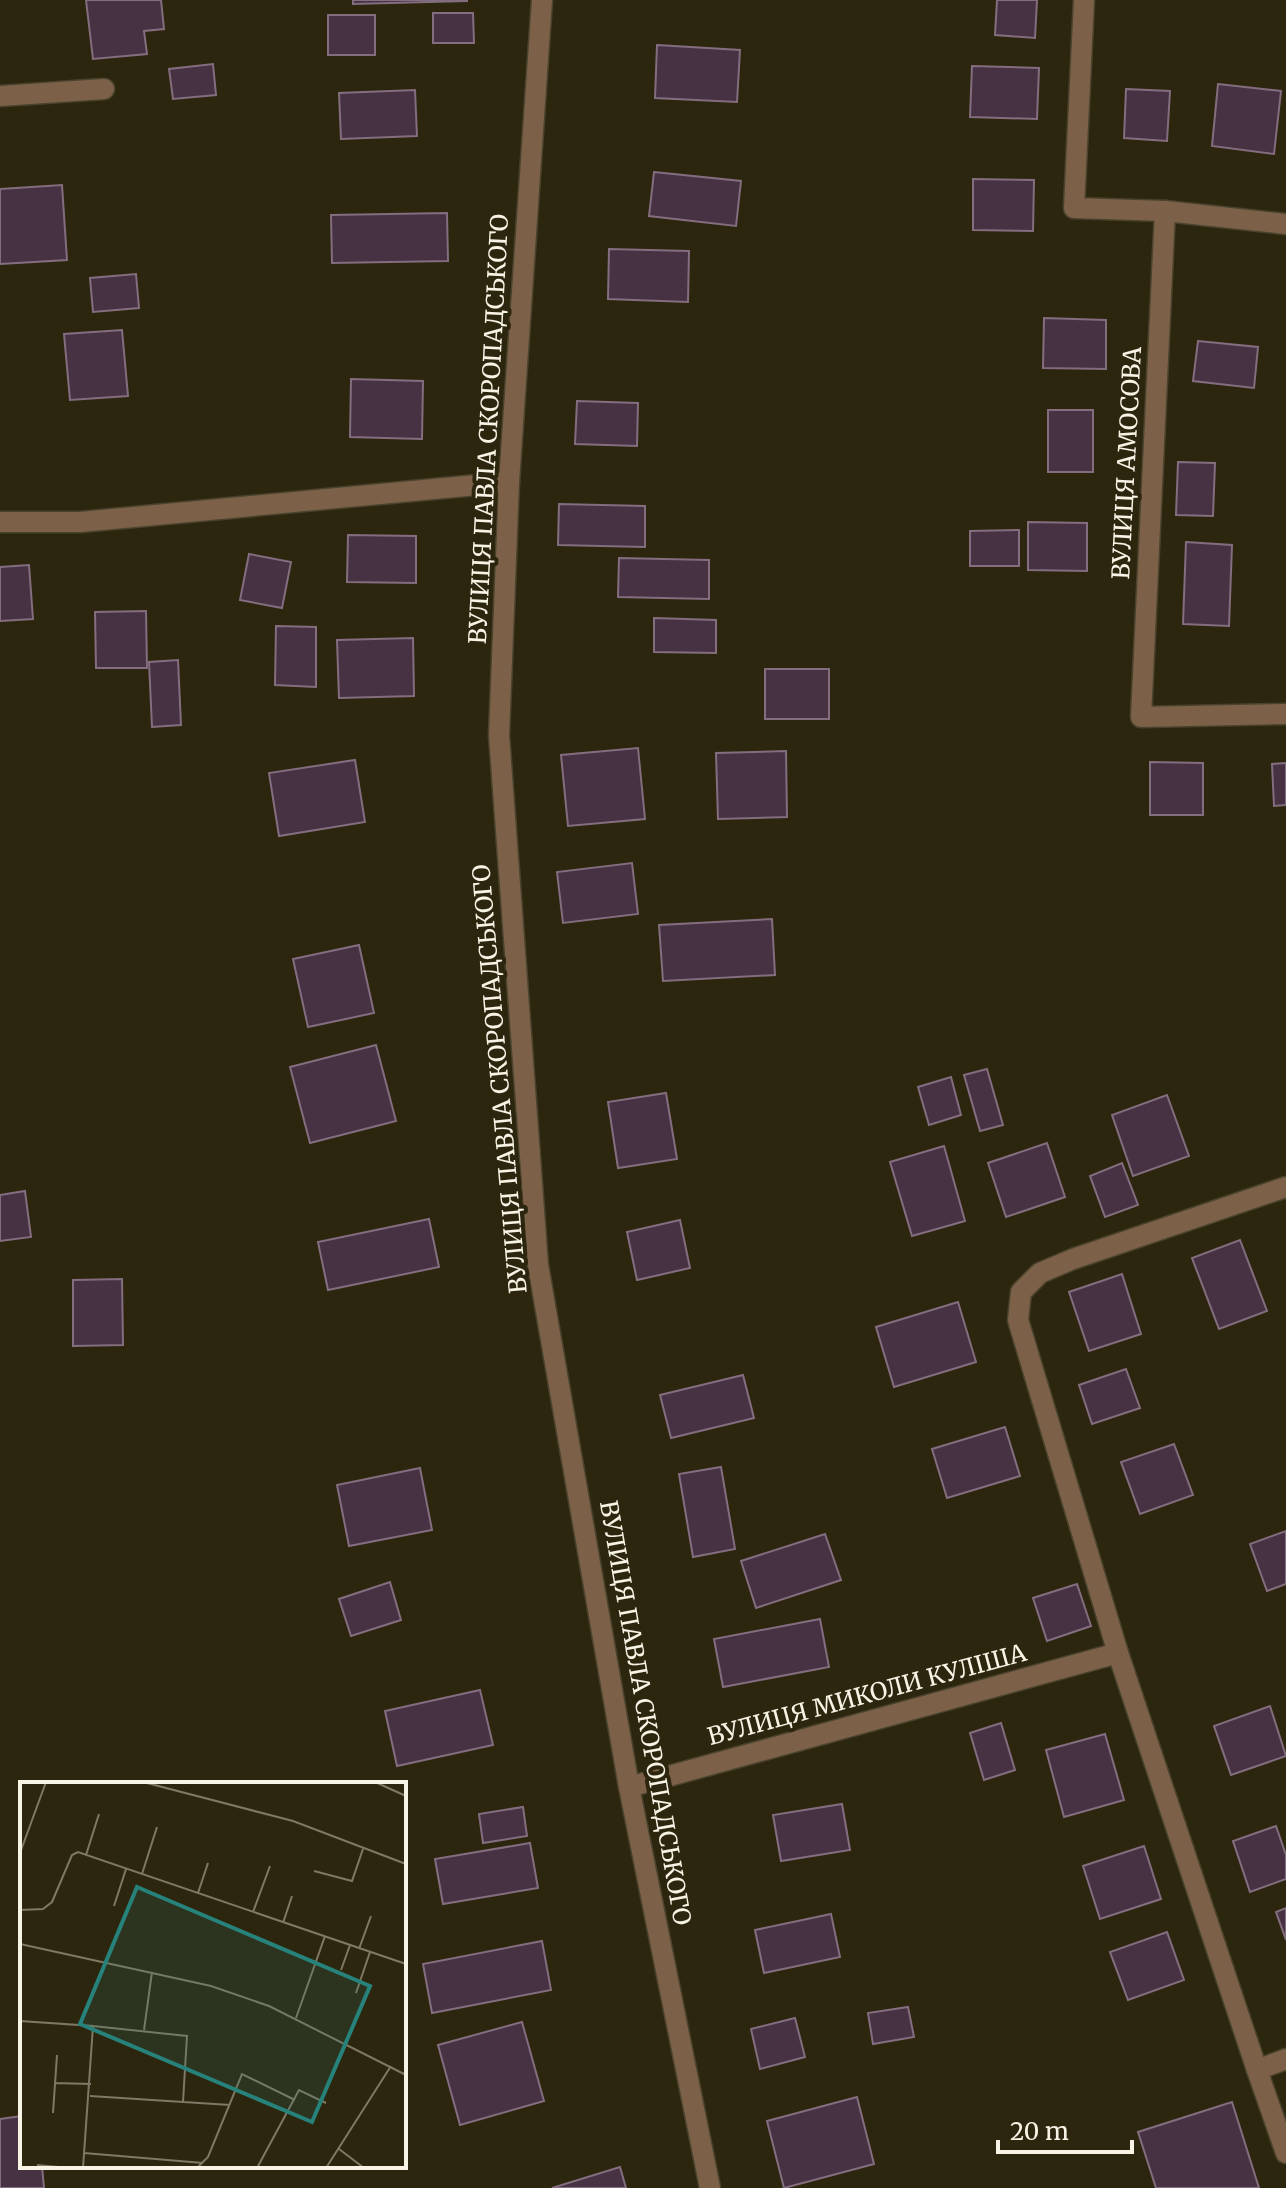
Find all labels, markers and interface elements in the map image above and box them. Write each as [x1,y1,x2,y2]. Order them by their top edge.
street label: ВУЛИЦЯ ПАВЛА СКОРОПАДСЬКОГО [462,213,515,645]
street label: ВУЛИЦЯ АМОСОВА [1105,345,1148,580]
street label: ВУЛИЦЯ ПАВЛА СКОРОПАДСЬКОГО [465,863,534,1295]
street label: ВУЛИЦЯ ПАВЛА СКОРОПАДСЬКОГО [593,1498,698,1928]
street label: ВУЛИЦЯ МИКОЛИ КУЛІША [704,1637,1031,1752]
inset map [20,1782,406,2168]
scale bar [998,2104,1132,2154]
text: 20 m [1010,2116,1069,2147]

